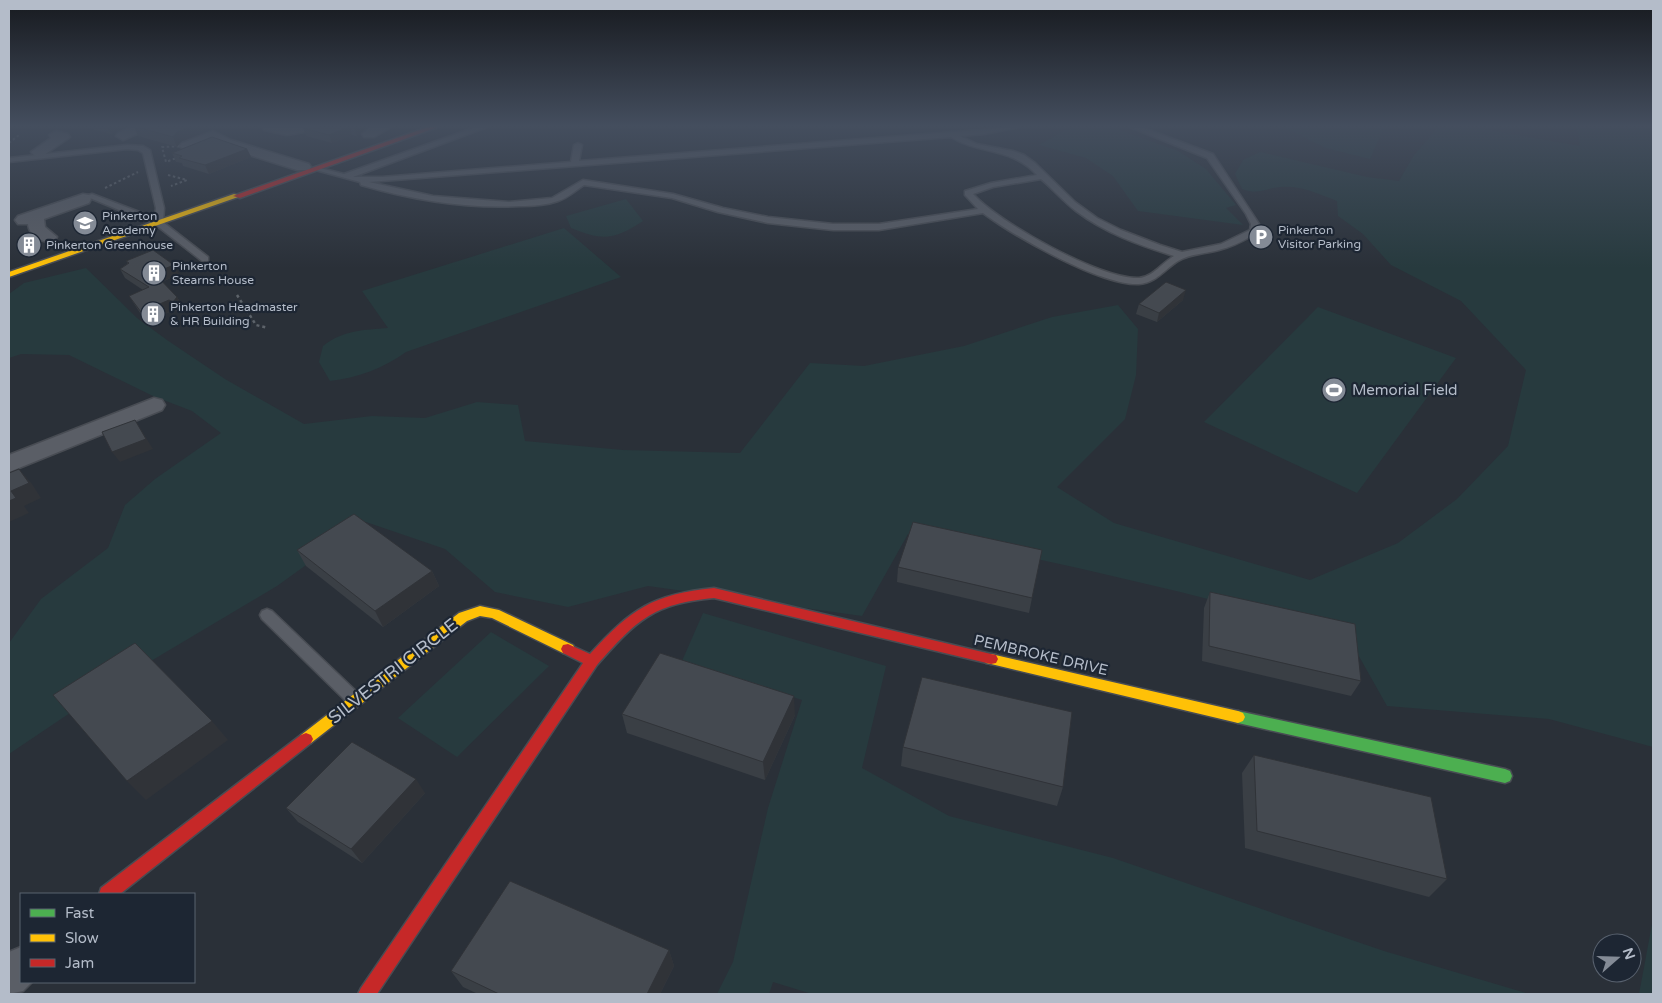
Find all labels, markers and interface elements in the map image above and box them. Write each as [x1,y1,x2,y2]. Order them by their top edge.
place label: Pinkerton Academy [102,209,157,237]
school or university icon: Pinkerton Academy [72,210,98,236]
place label: Pinkerton Visitor Parking [1278,223,1361,251]
parking icon: Pinkerton Visitor Parking [1248,224,1274,250]
building icon: Pinkerton Greenhouse [16,232,42,258]
place label: Pinkerton Greenhouse [46,238,173,252]
place label: Pinkerton Stearns House [172,259,254,287]
building icon: Pinkerton Stearns House [141,260,167,286]
place label: Pinkerton Headmaster & HR Building [170,300,298,328]
building icon: Pinkerton Headmaster & HR Building [140,301,166,327]
sports icon: Memorial Field [1321,377,1347,403]
place label: Memorial Field [1352,381,1458,399]
street label: SILVESTRI CIRCLE [324,614,462,728]
street label: PEMBROKE DRIVE [972,631,1110,679]
legend [20,893,195,983]
text: Fast [65,904,95,922]
text: Slow [65,929,99,947]
north arrow [1592,933,1642,983]
text: N [1619,946,1639,962]
text: Jam [65,954,94,972]

